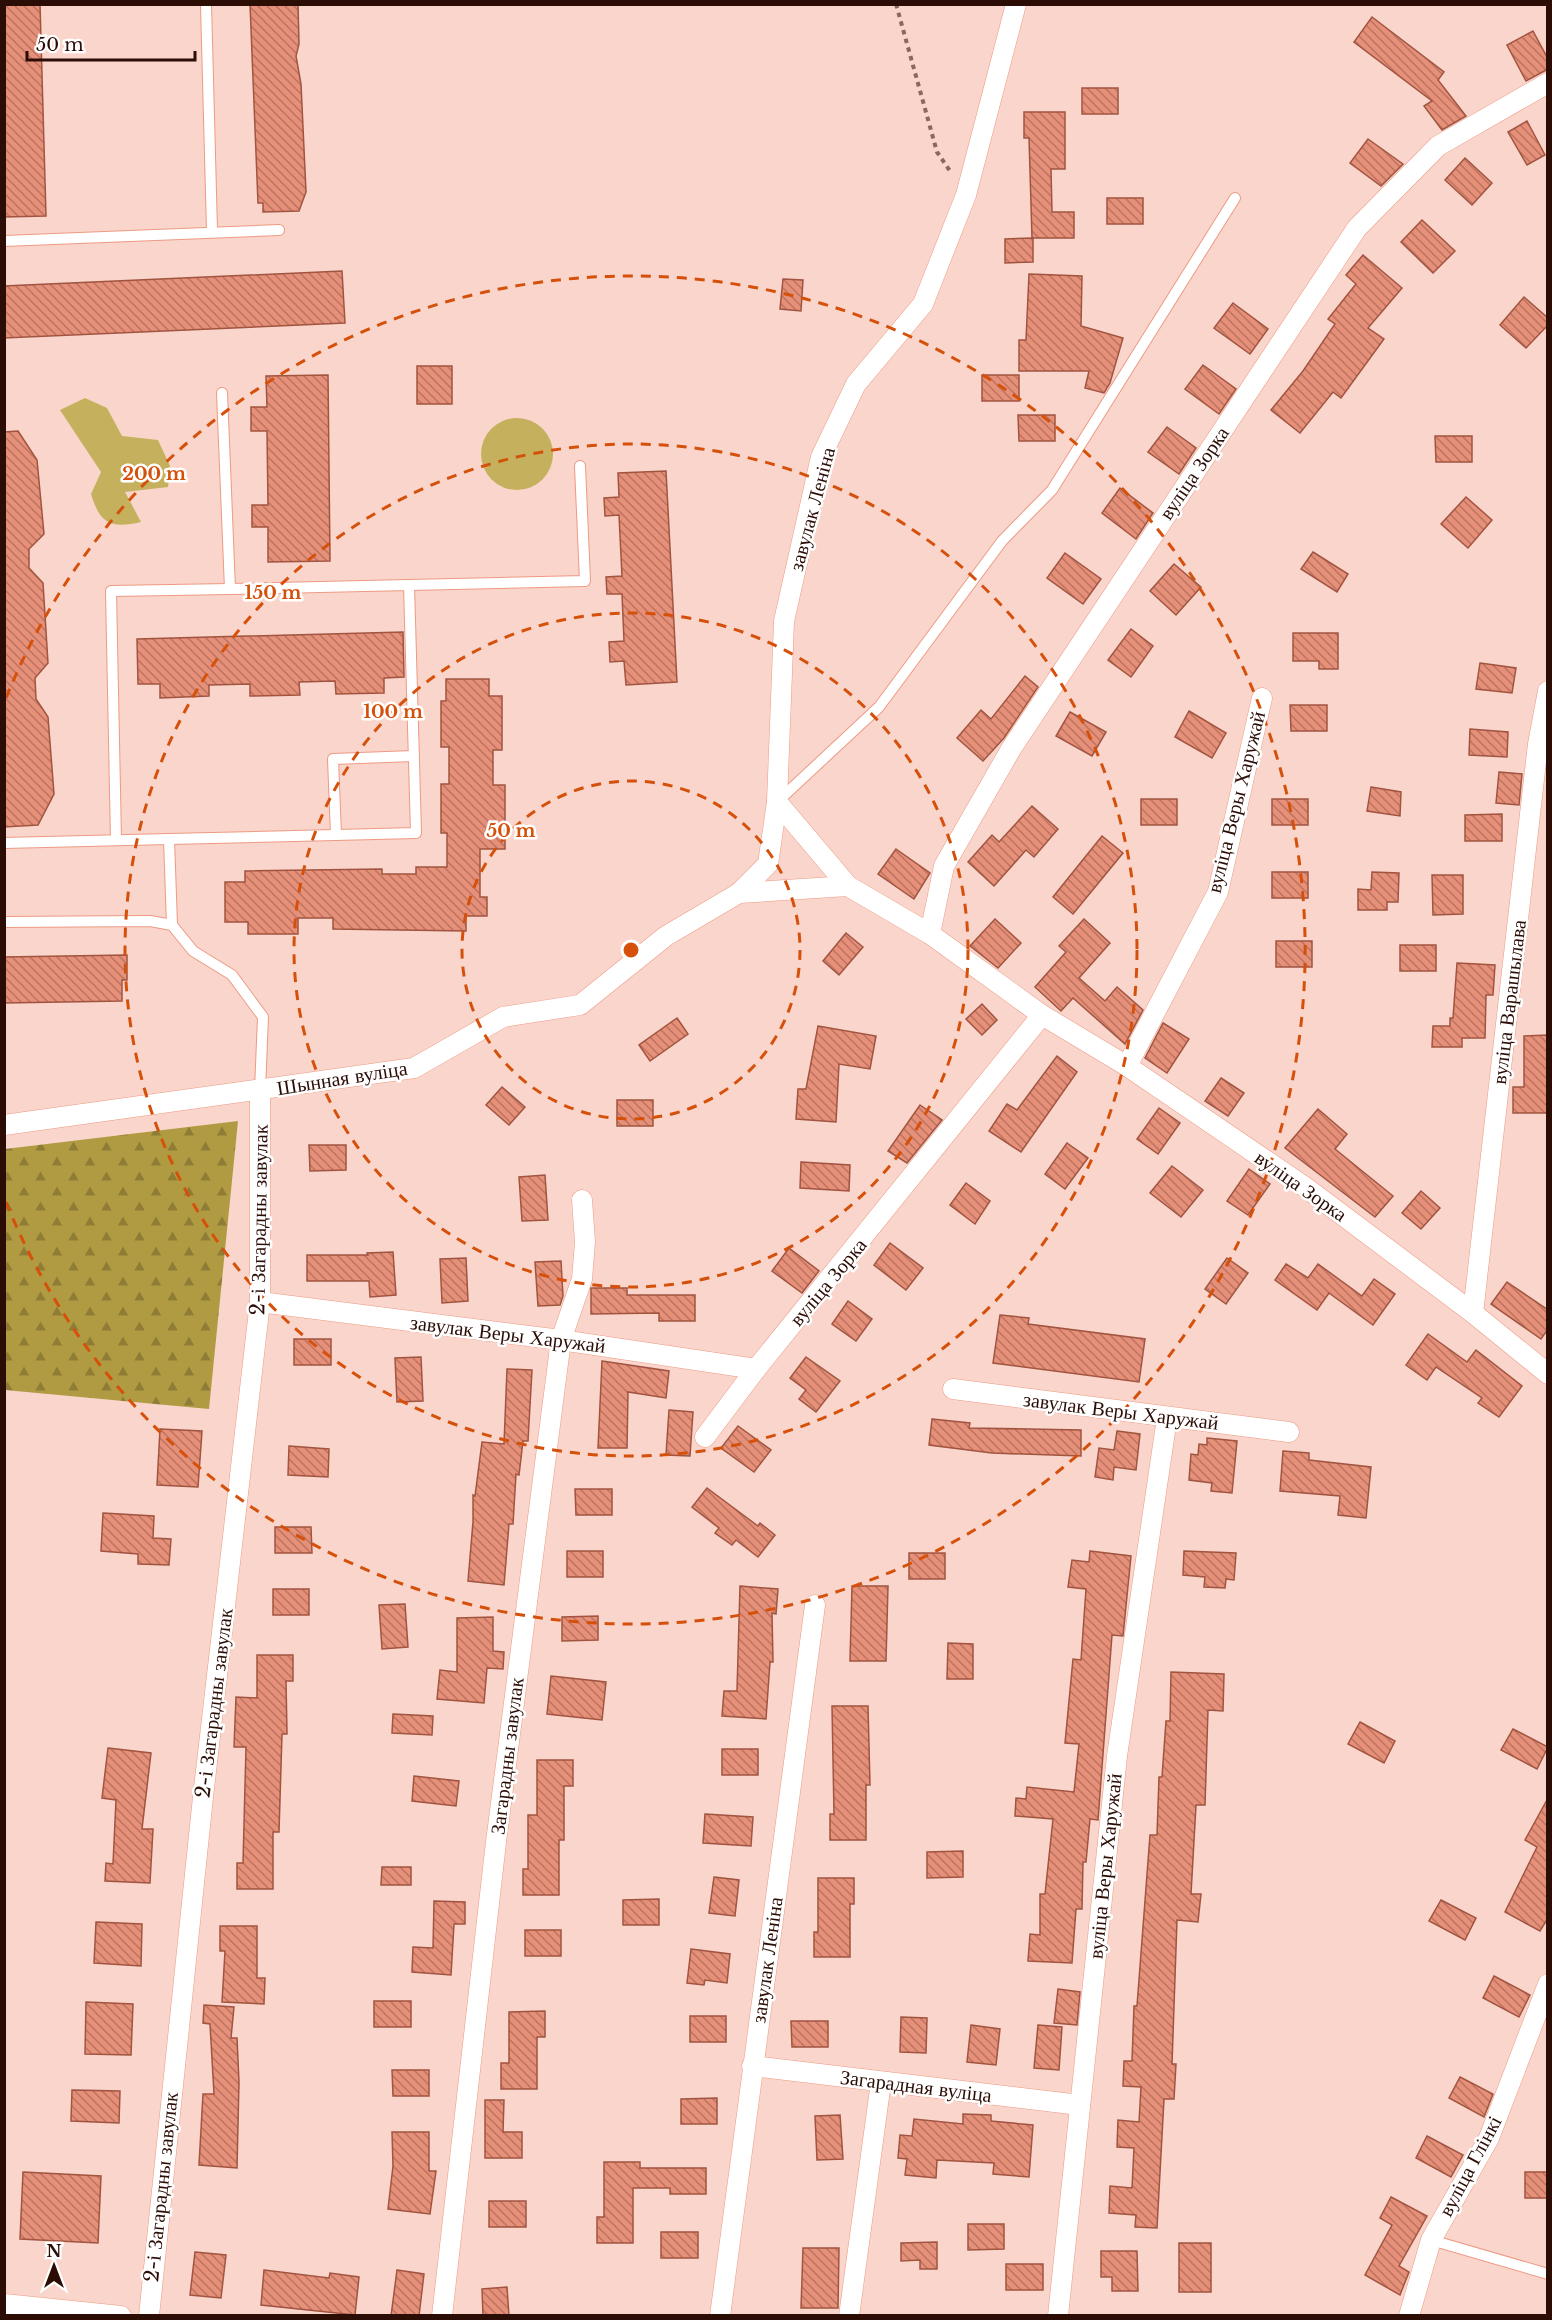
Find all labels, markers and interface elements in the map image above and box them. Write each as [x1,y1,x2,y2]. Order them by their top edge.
scale bar [27,24,195,62]
text: 50 m [36,34,84,56]
street label: вуліца Зорка [1154,422,1234,524]
street label: завулак Леніна [784,444,840,574]
text: 200 m [122,463,186,485]
text: 150 m [245,582,302,604]
text: 100 m [363,701,423,723]
street label: вуліца Веры Харужай [1202,708,1270,895]
text: 50 m [487,820,536,842]
street label: вуліца Варашылава [1487,918,1531,1086]
centre of rings [621,940,641,960]
street label: Шынная вуліца [275,1056,409,1100]
street label: 2-і Загарадны завулак [245,1124,273,1316]
street label: вуліца Зорка [1250,1145,1352,1227]
street label: вуліца Зорка [784,1233,872,1331]
street label: завулак Веры Харужай [409,1310,607,1358]
street label: завулак Веры Харужай [1022,1387,1220,1435]
street label: 2-і Загарадны завулак [190,1606,238,1799]
street label: Загарадны завулак [485,1676,529,1836]
street label: вуліца Веры Харужай [1083,1772,1127,1960]
street label: завулак Леніна [746,1895,788,2025]
street label: Загарадная вуліца [839,2065,993,2107]
street label: 2-і Загарадны завулак [139,2090,183,2283]
street label: вуліца Глінкі [1434,2111,1507,2220]
north arrow [24,2236,84,2296]
text: N [46,2241,62,2261]

